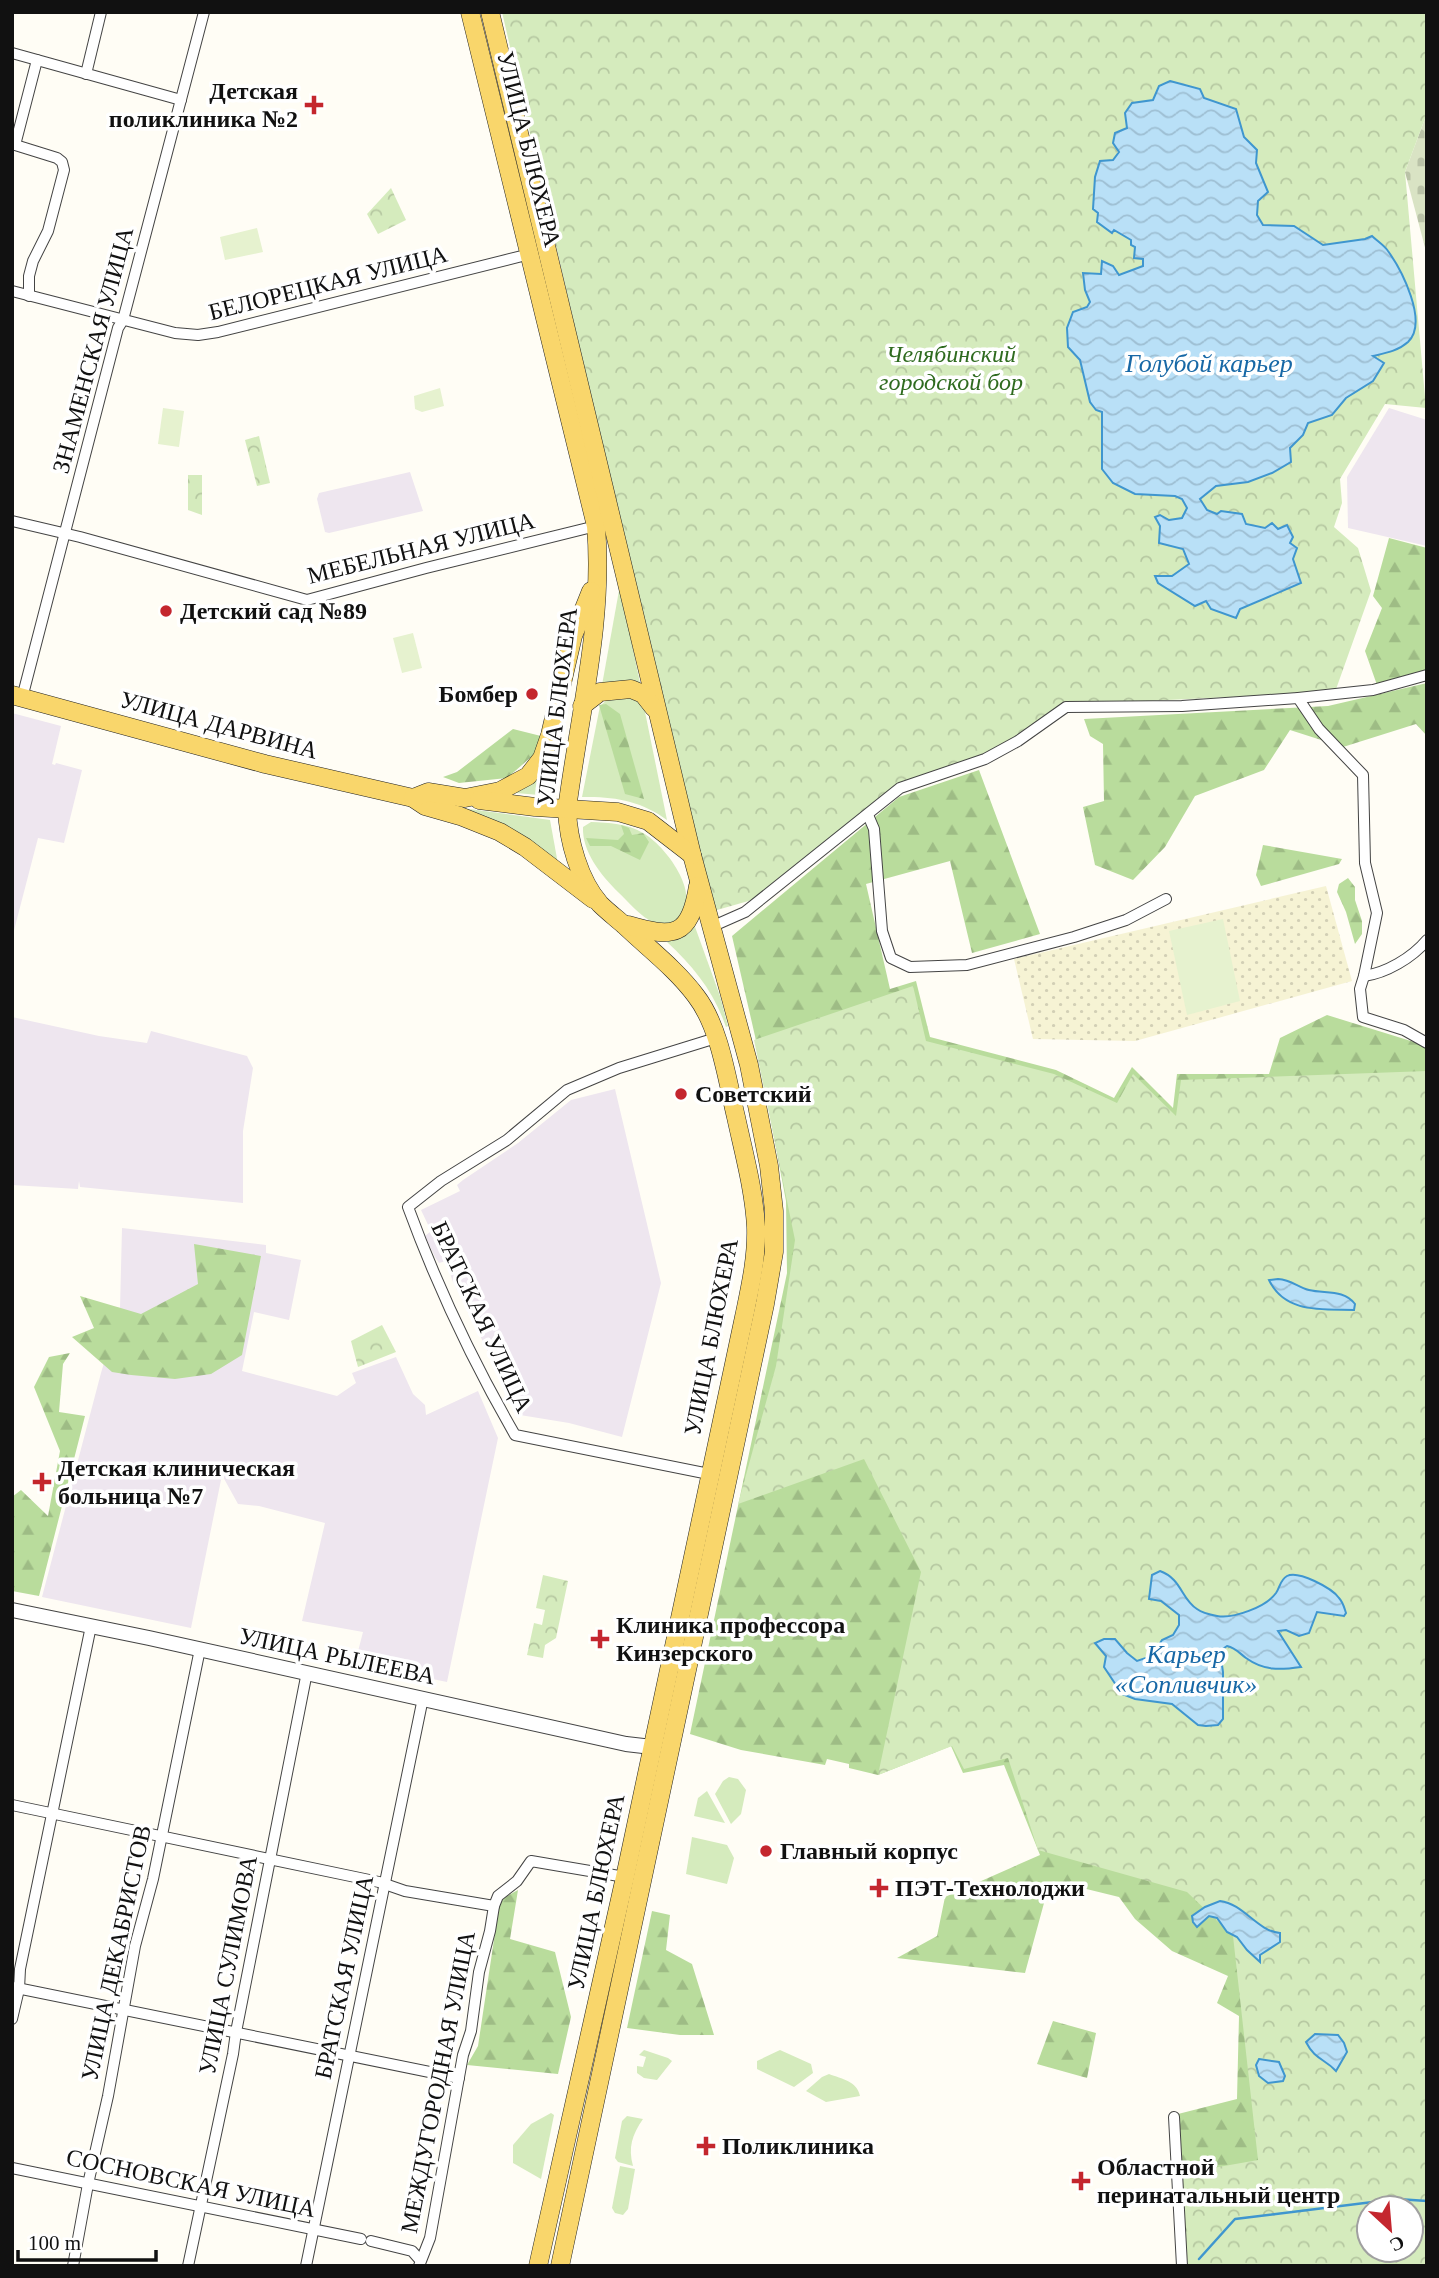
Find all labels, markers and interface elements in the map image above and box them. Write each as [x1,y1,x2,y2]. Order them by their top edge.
street label: УЛИЦА БЛЮХЕРА [492,49,566,250]
place label: Детская поликлиника №2 [109,78,298,132]
marker: Детская поликлиника №2 [304,95,324,115]
street label: ЗНАМЕНСКАЯ УЛИЦА [48,223,139,476]
street label: БЕЛОРЕЦКАЯ УЛИЦА [206,241,451,325]
park label: Челябинский городской бор [879,341,1023,395]
water label: Голубой карьер [1124,349,1293,378]
street label: МЕБЕЛЬНАЯ УЛИЦА [305,507,538,589]
place label: Детский сад №89 [180,598,367,624]
marker: Детский сад №89 [158,603,174,619]
street label: УЛИЦА БЛЮХЕРА [532,605,582,808]
place label: Бомбер [439,681,518,707]
street label: УЛИЦА ДАРВИНА [117,686,321,764]
marker: Бомбер [524,686,540,702]
place label: Советский [695,1081,812,1107]
marker: Советский [673,1086,689,1102]
street label: БРАТСКАЯ УЛИЦА [426,1217,538,1417]
street label: УЛИЦА БЛЮХЕРА [679,1236,743,1438]
place label: Детская клиническая больница №7 [58,1455,295,1509]
marker: Детская клиническая больница №7 [32,1472,52,1492]
place label: Клиника профессора Кинзерского [616,1612,845,1666]
street label: УЛИЦА РЫЛЕЕВА [236,1622,438,1690]
marker: Клиника профессора Кинзерского [590,1629,610,1649]
water label: Карьер «Сопливчик» [1115,1640,1257,1699]
street label: УЛИЦА БЛЮХЕРА [562,1791,630,1993]
street label: УЛИЦА ДЕКАБРИСТОВ [76,1823,156,2083]
place label: Главный корпус [780,1838,958,1864]
marker: Главный корпус [758,1843,774,1859]
street label: УЛИЦА СУЛИМОВА [194,1853,262,2077]
street label: БРАТСКАЯ УЛИЦА [310,1872,378,2081]
place label: ПЭТ-Технолоджи [895,1875,1085,1901]
marker: ПЭТ-Технолоджи [869,1878,889,1898]
street label: МЕЖДУГОРОДНАЯ УЛИЦА [396,1928,480,2235]
place label: Поликлиника [722,2133,874,2159]
marker: Поликлиника [696,2136,716,2156]
street label: СОСНОВСКАЯ УЛИЦА [64,2144,319,2222]
place label: Областной перинатальный центр [1097,2154,1340,2208]
marker: Областной перинатальный центр [1071,2171,1091,2191]
north arrow [1355,2194,1425,2264]
scale bar [18,2218,156,2262]
text: 100 m [28,2231,81,2255]
text: С [1386,2231,1408,2256]

